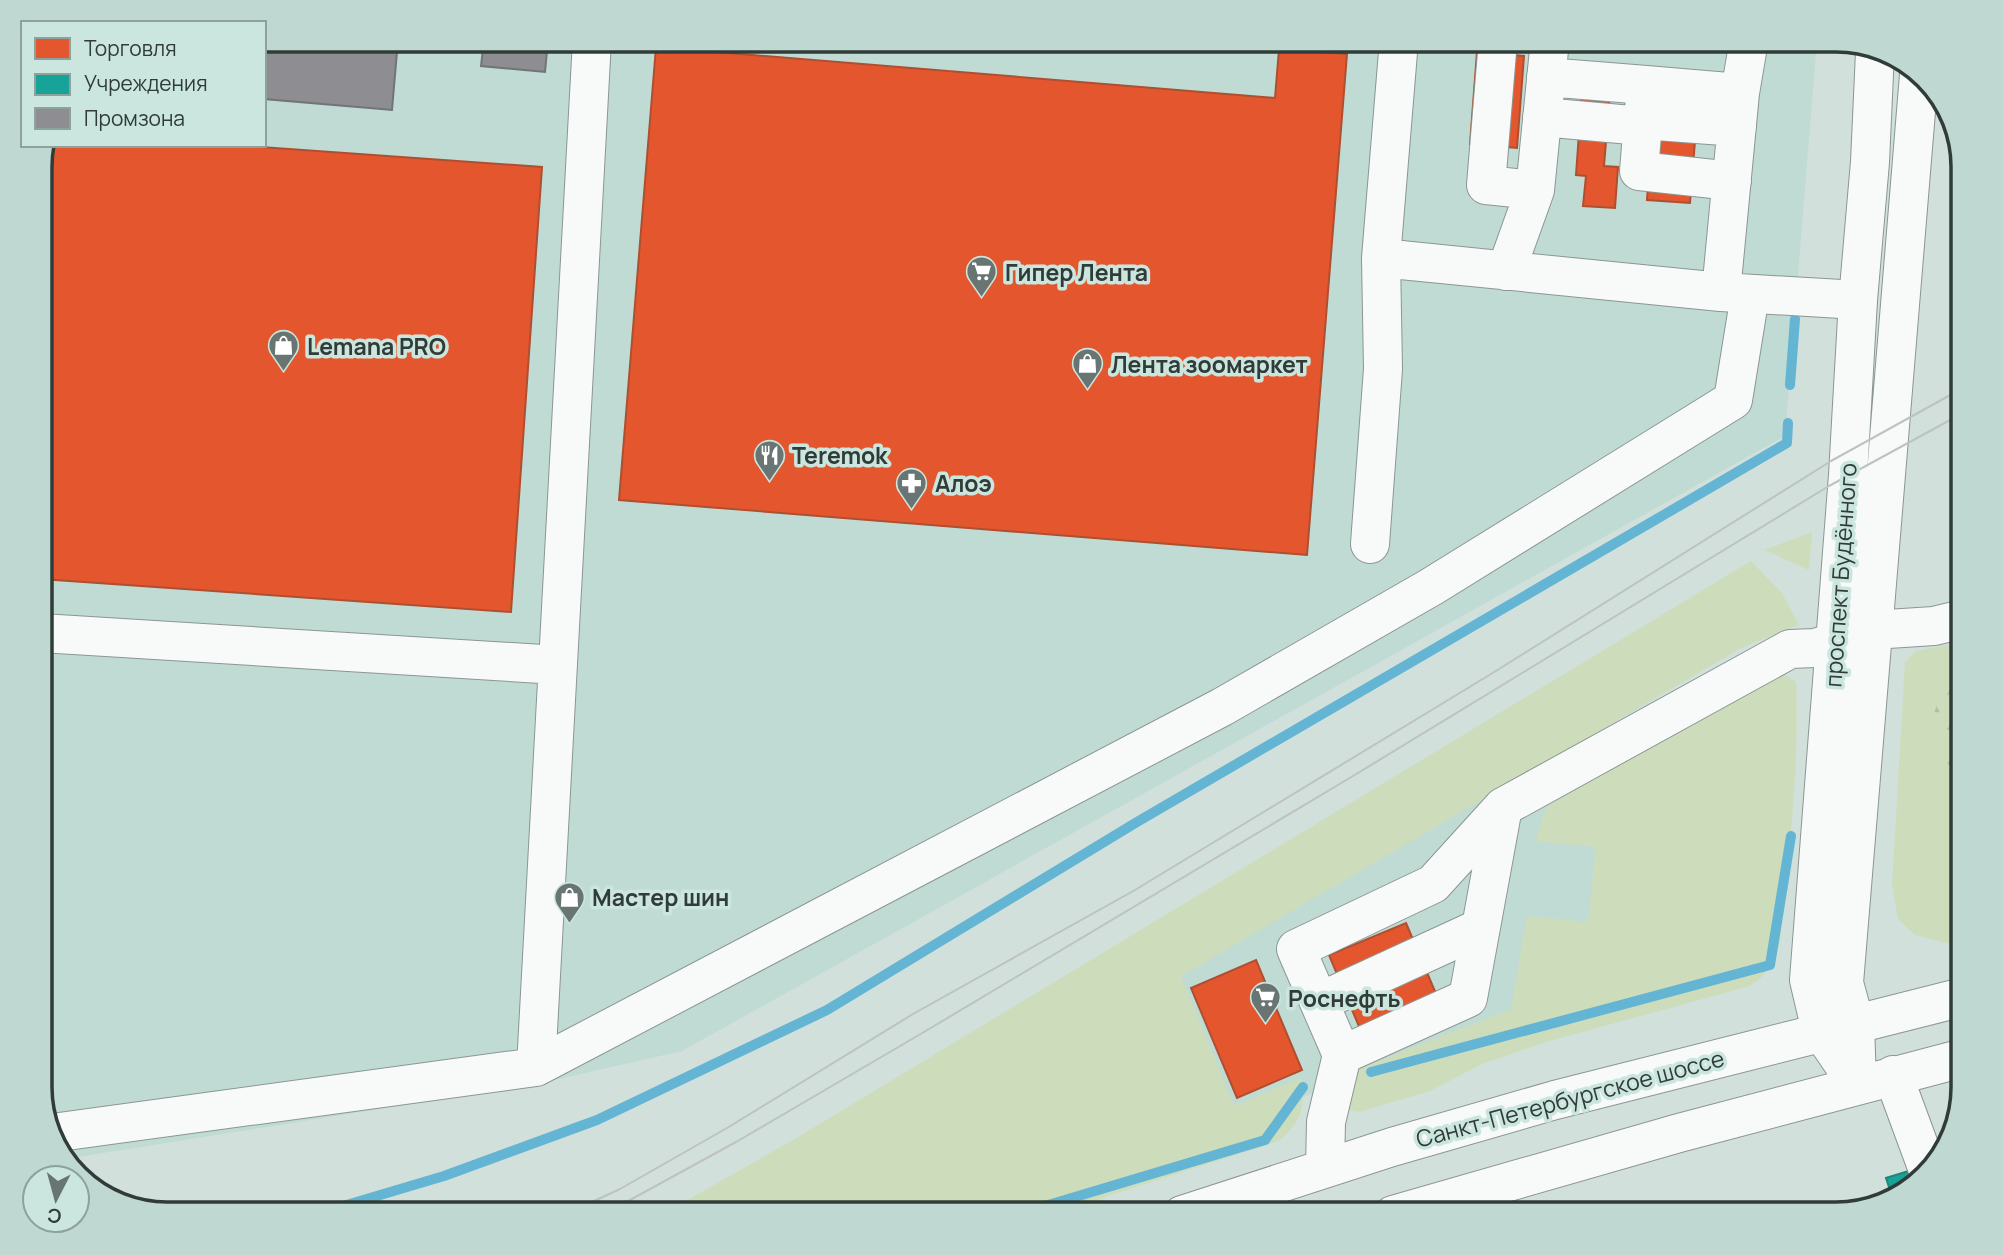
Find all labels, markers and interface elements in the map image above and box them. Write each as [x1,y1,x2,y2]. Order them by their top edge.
legend [21,21,266,147]
text: Торговля [84,34,177,62]
text: Учреждения [84,69,208,97]
text: Промзона [84,104,185,132]
supermarket icon: Гипер Лента [965,255,999,299]
place label: Гипер Лента [1005,256,1148,288]
shop icon: Lemana PRO [267,329,301,373]
place label: Lemana PRO [307,330,446,362]
shop icon: Лента зоомаркет [1071,347,1105,391]
place label: Лента зоомаркет [1111,348,1308,380]
restaurant icon: Teremok [752,438,786,482]
place label: Teremok [792,439,888,471]
street label: проспект Будённого [1816,462,1864,688]
pharmacy icon: Алоэ [895,466,929,510]
place label: Алоэ [935,467,992,499]
shop icon: Мастер шин [552,880,586,924]
place label: Мастер шин [592,881,729,913]
supermarket icon: Роснефть [1248,981,1282,1025]
place label: Роснефть [1288,982,1401,1014]
street label: Санкт-Петербургское шоссе [1412,1041,1728,1155]
north arrow [21,1164,91,1234]
text: С [46,1202,63,1230]

